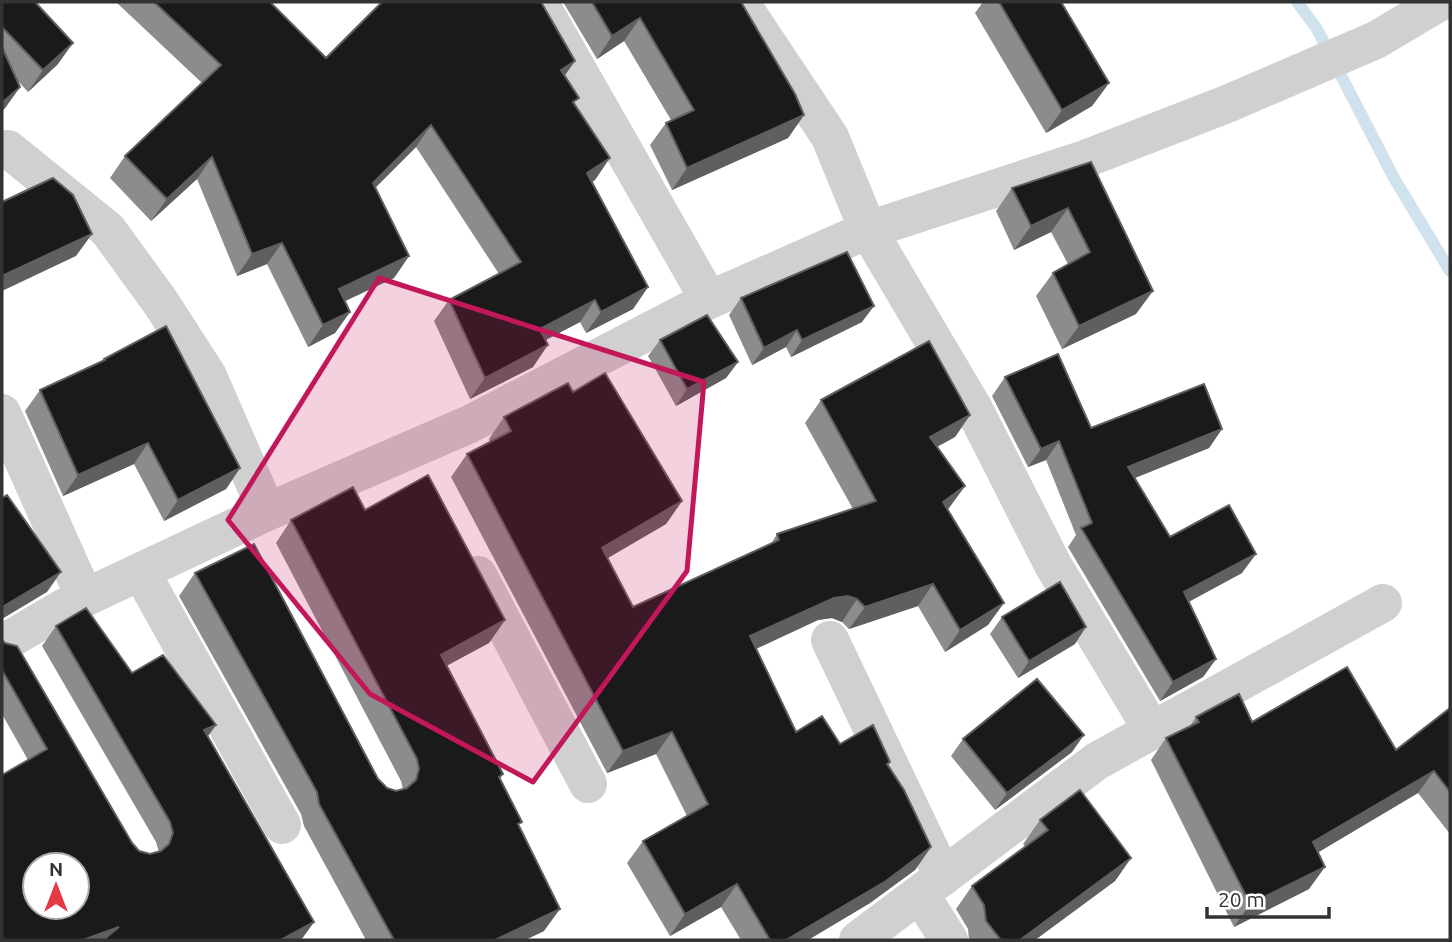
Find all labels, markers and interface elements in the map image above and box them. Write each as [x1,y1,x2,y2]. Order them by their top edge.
north arrow [21,851,91,921]
text: N [49,858,63,880]
scale bar [1207,876,1330,920]
text: 20 m [1218,887,1265,911]

